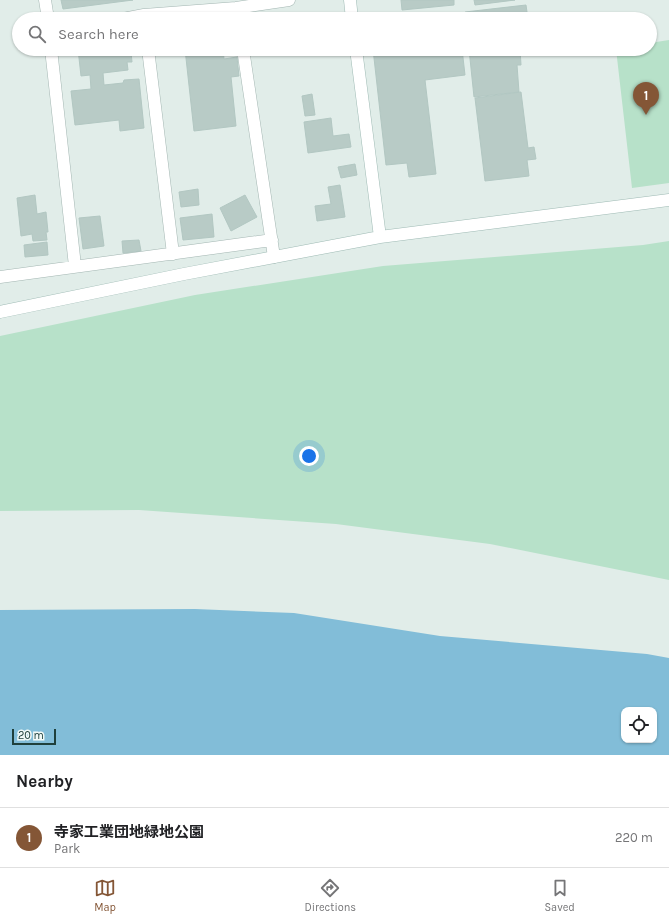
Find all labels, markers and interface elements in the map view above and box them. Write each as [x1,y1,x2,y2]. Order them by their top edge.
search box [12,12,657,56]
icon: search [26,23,48,45]
text: Search here [58,25,139,43]
pin: 1 [633,82,659,115]
your location [299,446,319,466]
map controls [621,707,657,743]
button: locate [621,707,657,743]
scale bar [12,727,56,746]
text: 20 m [18,729,44,742]
text: Nearby [16,771,73,791]
text: 寺家工業団地緑地公園 [54,823,204,841]
text: 1 [27,830,31,845]
text: 220 m [615,830,653,845]
text: Park [54,841,80,856]
tab: Map [94,877,116,914]
tab: Directions [304,877,356,914]
tab: Saved [544,877,575,914]

